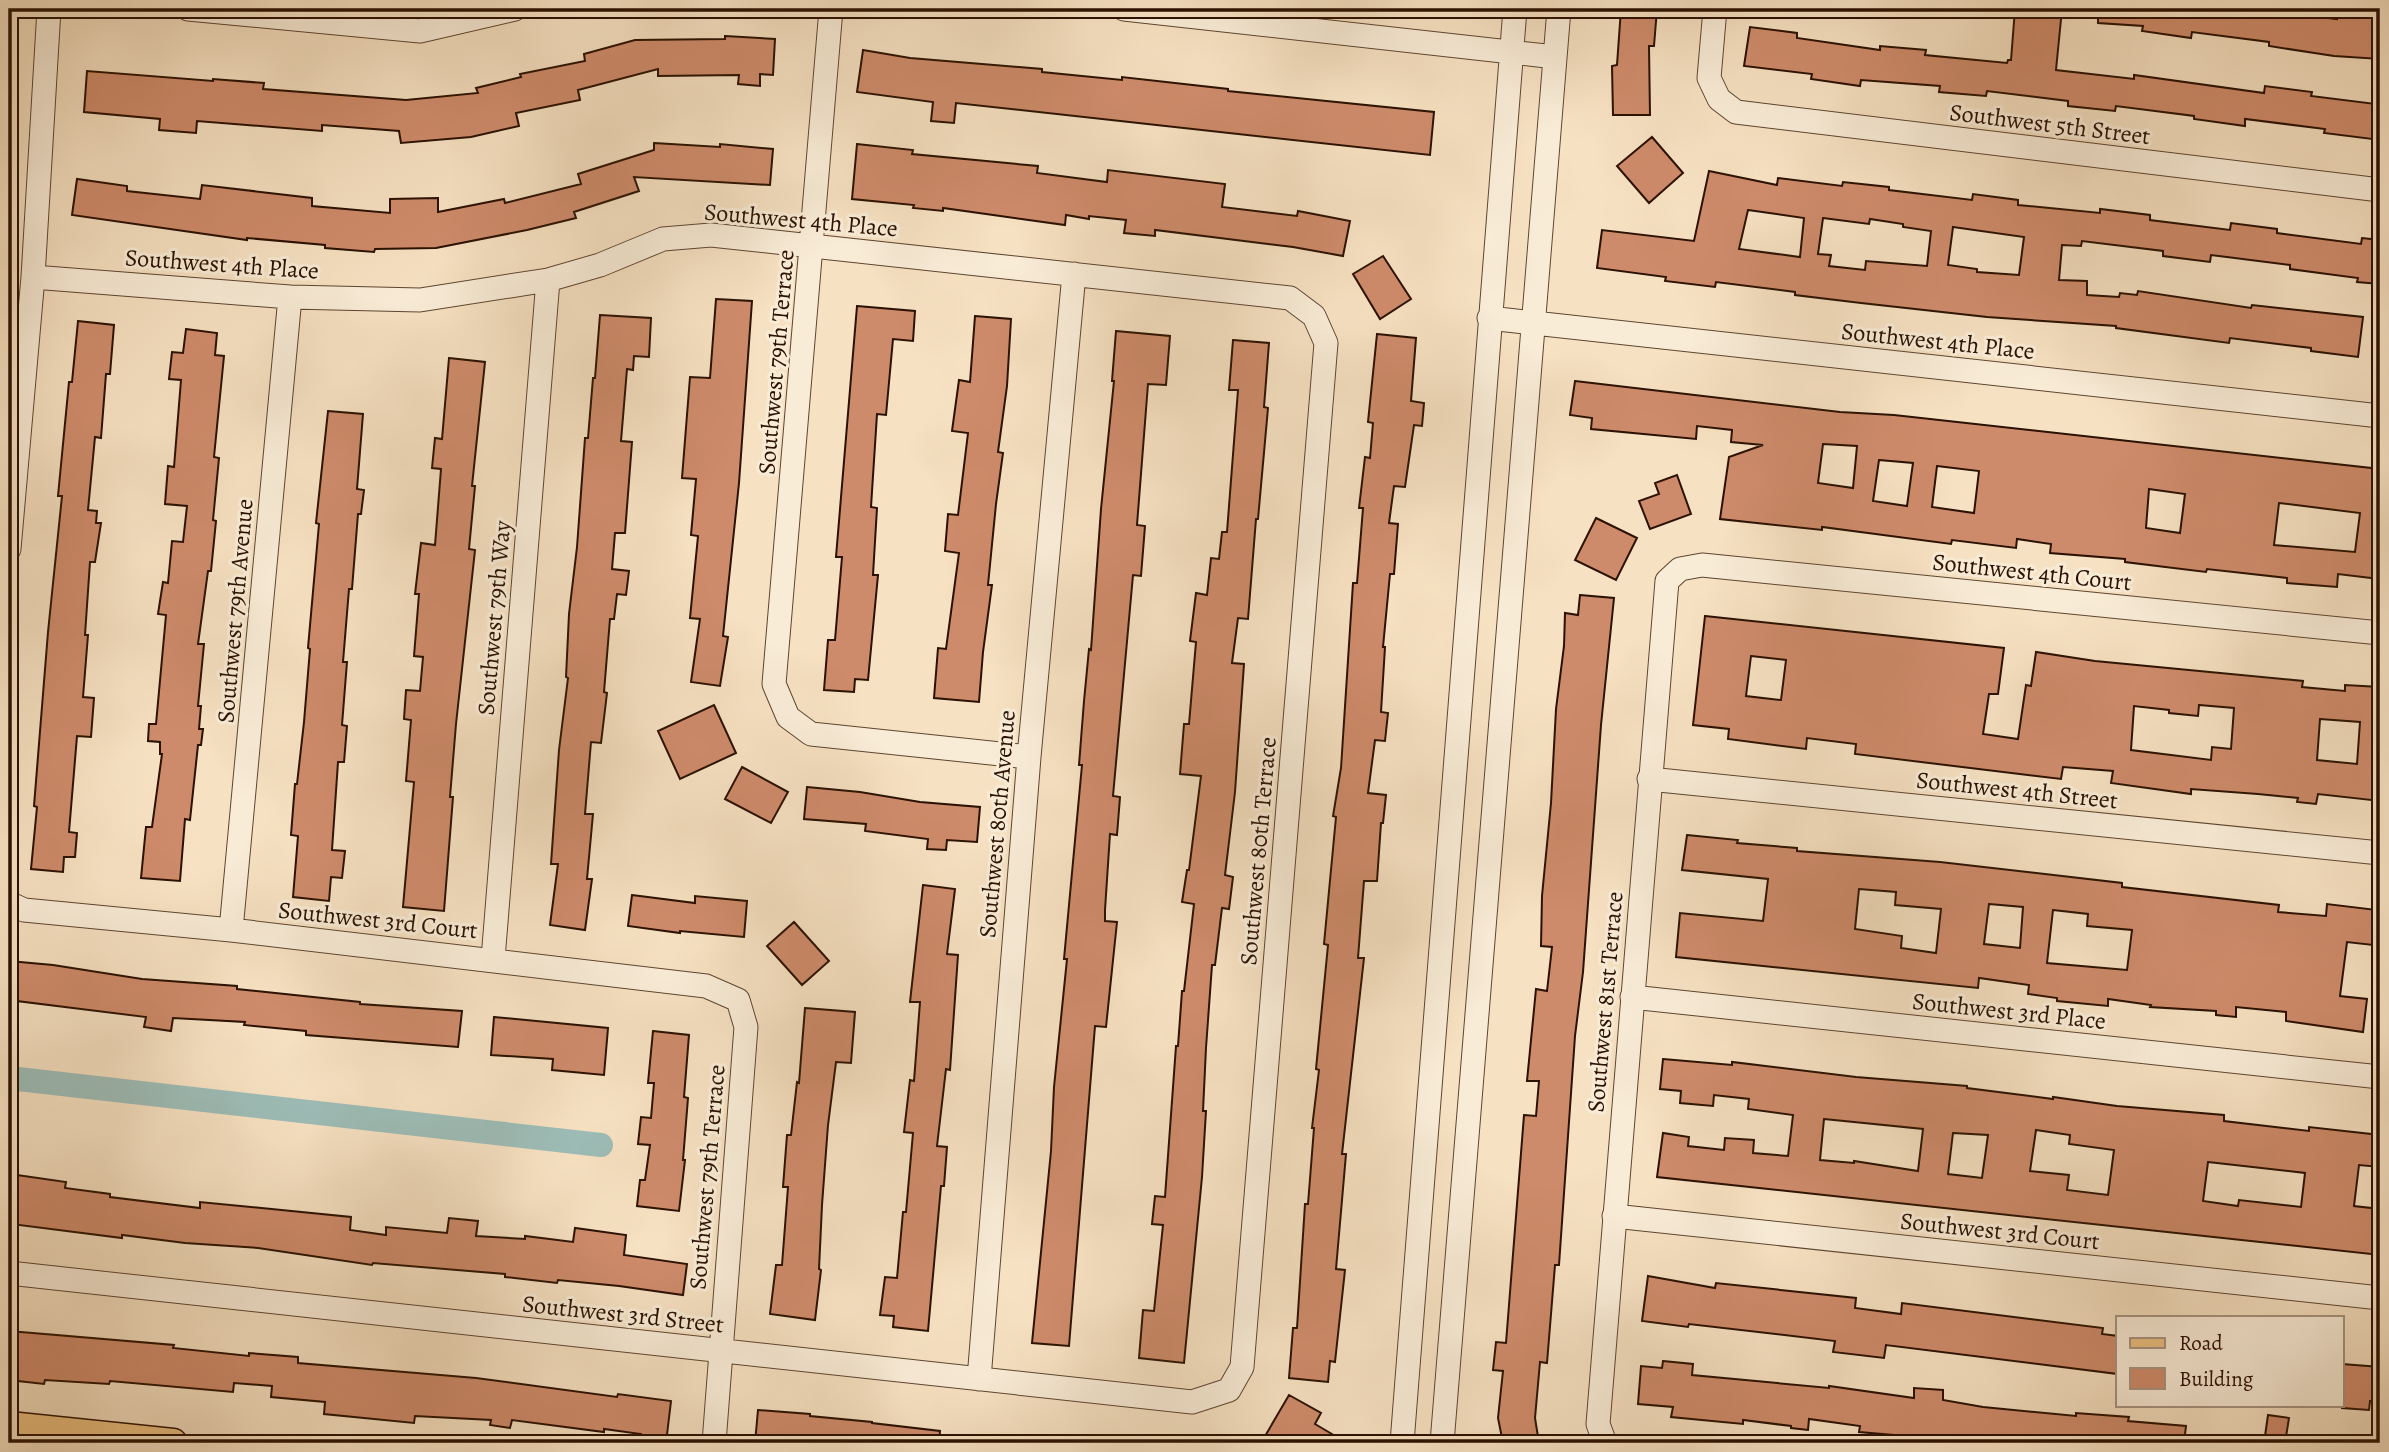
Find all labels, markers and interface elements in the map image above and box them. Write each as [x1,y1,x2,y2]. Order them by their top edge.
street label: Southwest 5th Street [1948,96,2152,152]
street label: Southwest 4th Place [703,196,899,244]
street label: Southwest 4th Place [124,241,320,287]
street label: Southwest 79th Terrace [750,248,802,476]
street label: Southwest 4th Place [1840,315,2036,367]
street label: Southwest 79th Avenue [209,498,261,724]
street label: Southwest 79th Way [470,519,518,717]
street label: Southwest 4th Court [1931,546,2133,598]
street label: Southwest 80th Avenue [971,709,1023,939]
street label: Southwest 80th Terrace [1232,735,1284,967]
street label: Southwest 4th Street [1915,764,2119,817]
street label: Southwest 81st Terrace [1579,890,1631,1114]
street label: Southwest 3rd Court [277,894,479,946]
street label: Southwest 3rd Place [1911,985,2107,1037]
street label: Southwest 79th Terrace [681,1063,733,1291]
street label: Southwest 3rd Court [1899,1205,2101,1257]
street label: Southwest 3rd Street [521,1287,726,1341]
legend [2116,1316,2344,1406]
text: Road [2179,1329,2223,1357]
text: Building [2179,1365,2254,1393]

